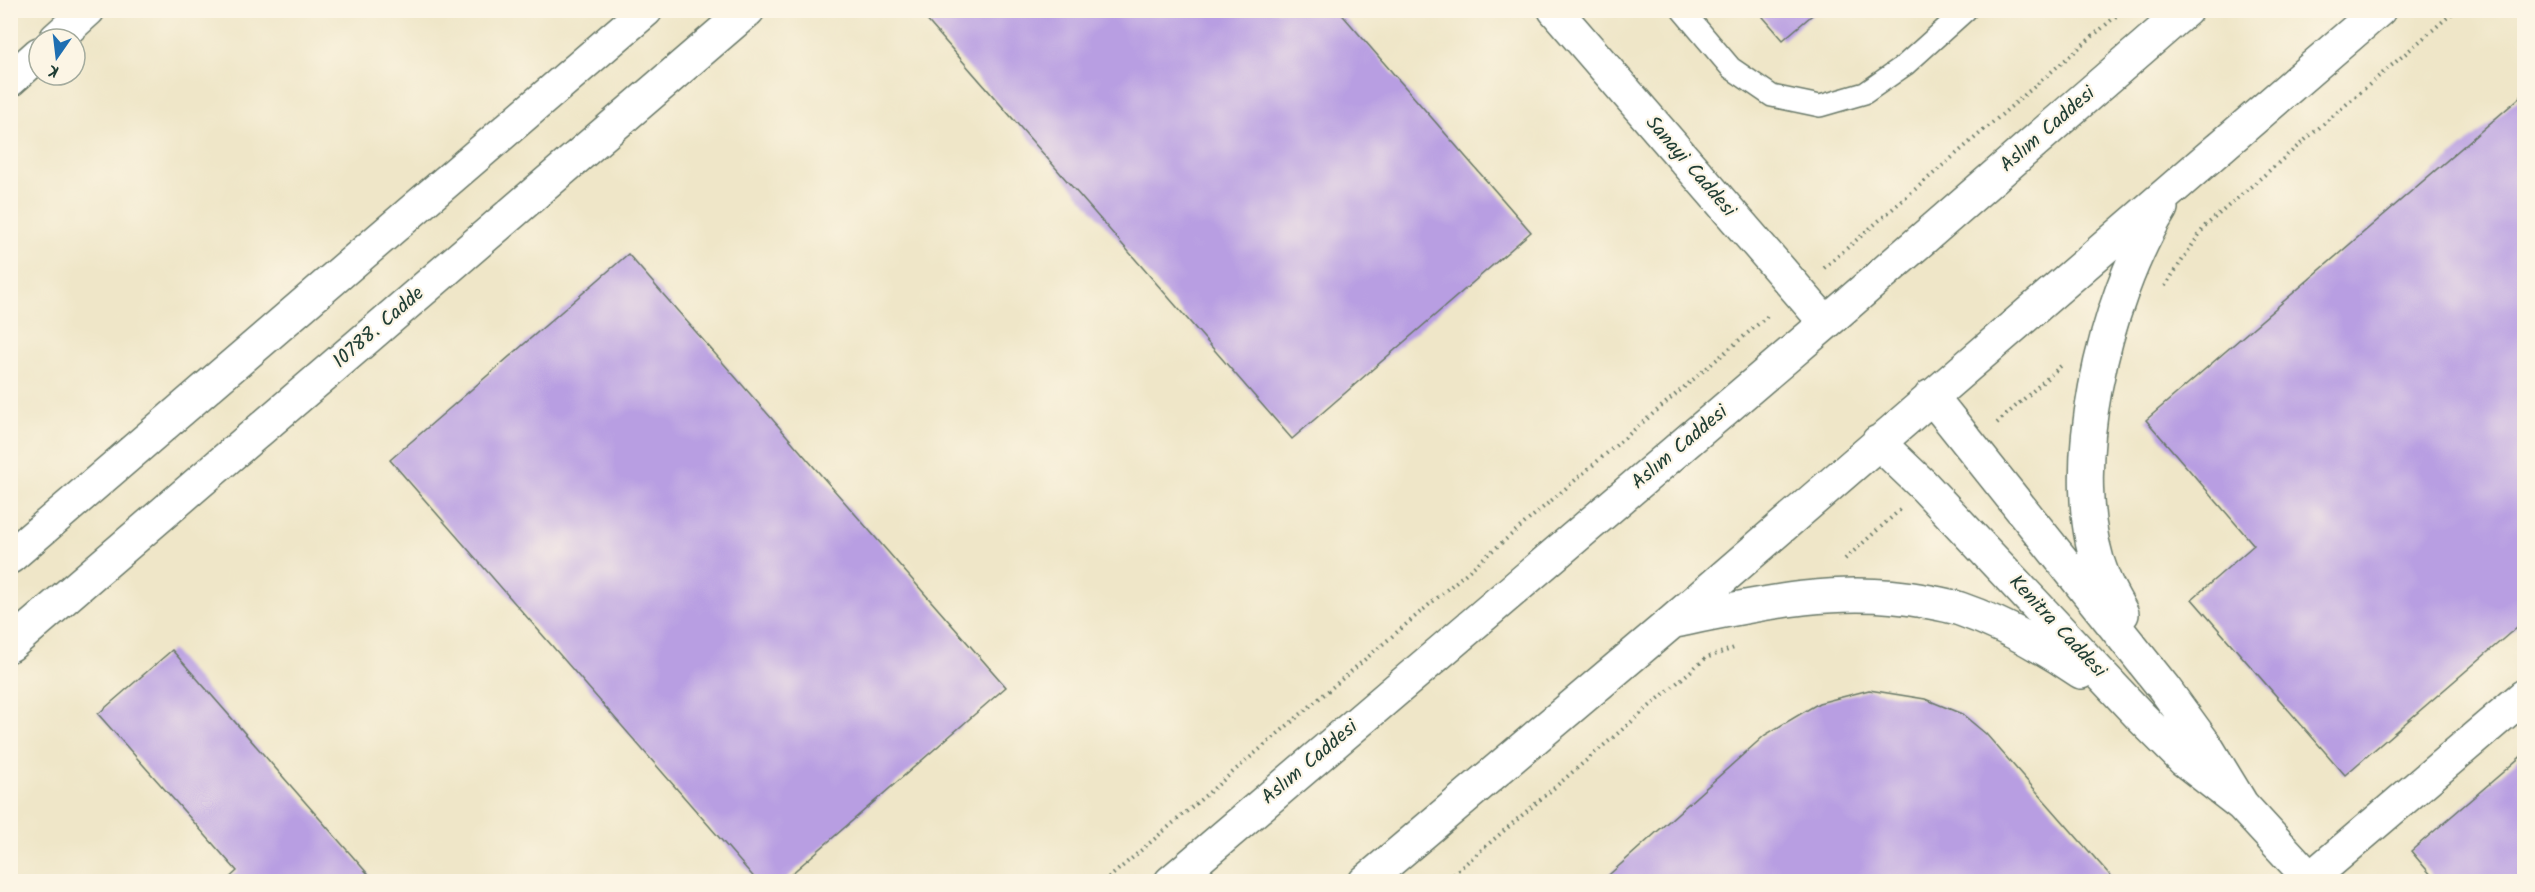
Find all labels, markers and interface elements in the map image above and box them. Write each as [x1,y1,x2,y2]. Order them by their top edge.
north arrow [27,27,87,87]
text: K [46,57,61,83]
street label: Aslım Caddesi [1993,78,2104,181]
street label: Sanayi Caddesi [1637,109,1744,226]
street label: 10788. Cadde [326,279,432,377]
street label: Aslım Caddesi [1624,397,1737,498]
street label: Kenitra Caddesi [2000,568,2114,687]
street label: Aslım Caddesi [1254,712,1367,813]

